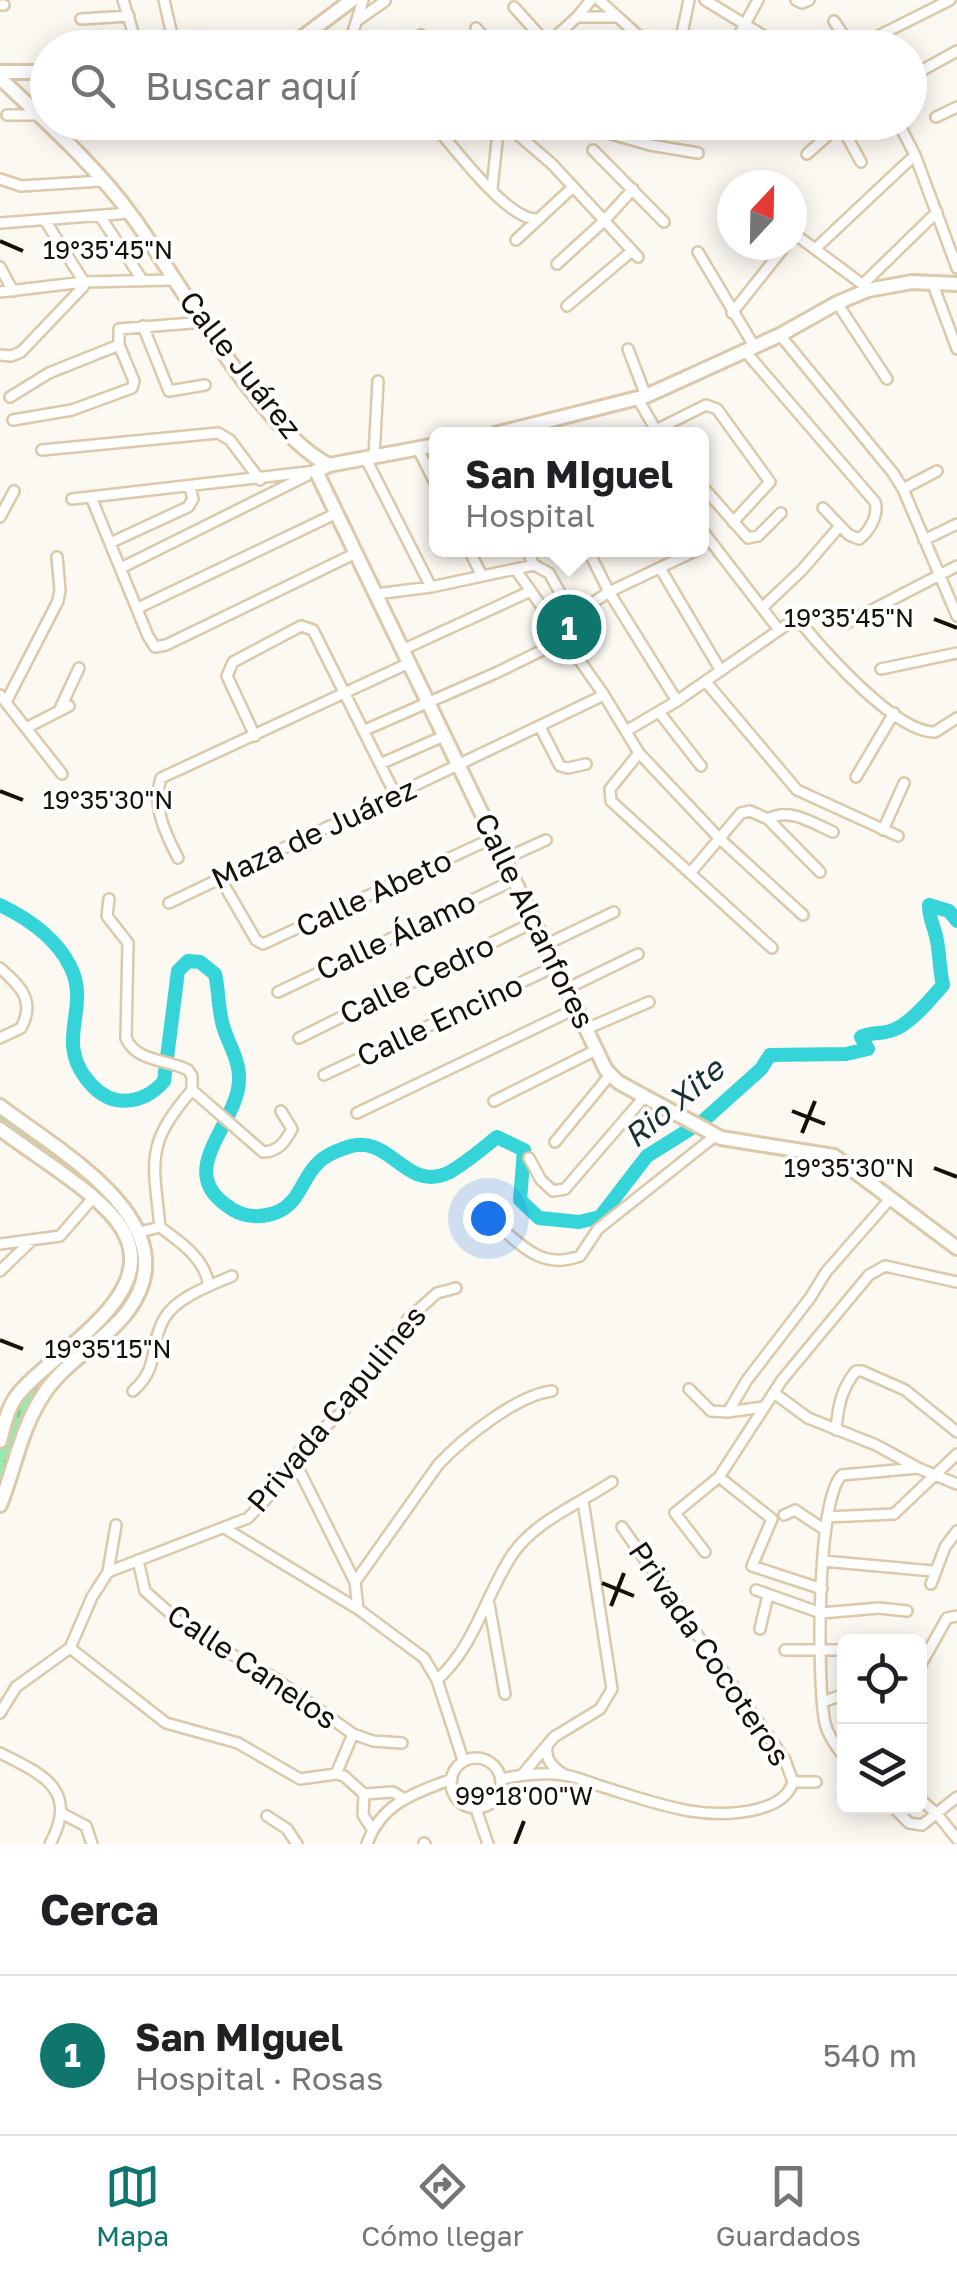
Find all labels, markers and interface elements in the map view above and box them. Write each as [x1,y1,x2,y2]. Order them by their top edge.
search box [30,30,927,140]
icon: search [65,58,120,113]
text: Buscar aquí [145,63,358,108]
north arrow [717,170,807,260]
text: 19°35'45"N [43,234,173,265]
street label: Calle Juárez [172,284,309,445]
popup [429,427,709,557]
text: San MIguel [465,451,673,496]
text: Hospital [465,496,595,534]
pin: 1 [536,590,602,664]
text: 19°35'45"N [784,602,914,633]
street label: Maza de Juárez [206,770,422,896]
text: 19°35'30"N [43,784,173,815]
street label: Calle Alcanfores [467,807,603,1034]
street label: Calle Abeto [290,841,457,945]
street label: Calle Álamo [310,882,481,988]
street label: Calle Cedro [334,926,499,1032]
street label: Calle Encino [351,966,528,1074]
water label: Rio Xite [616,1048,733,1155]
text: 19°35'30"N [784,1152,914,1183]
your location [463,1193,514,1244]
street label: Privada Capulines [239,1298,433,1519]
text: 19°35'15"N [44,1333,172,1364]
street label: Privada Cocoteros [621,1535,798,1772]
street label: Calle Canelos [161,1596,345,1736]
map controls [837,1634,927,1814]
button: locate [837,1634,927,1724]
button: layers [837,1724,927,1814]
text: 99°18'00"W [455,1780,593,1811]
text: Cerca [40,1884,159,1934]
text: San MIguel [135,2014,343,2059]
text: 1 [64,2036,81,2074]
text: 540 m [823,2036,917,2074]
text: Hospital · Rosas [135,2059,383,2097]
tab: Mapa [96,2159,169,2252]
tab: Cómo llegar [361,2159,524,2252]
tab: Guardados [716,2159,861,2252]

